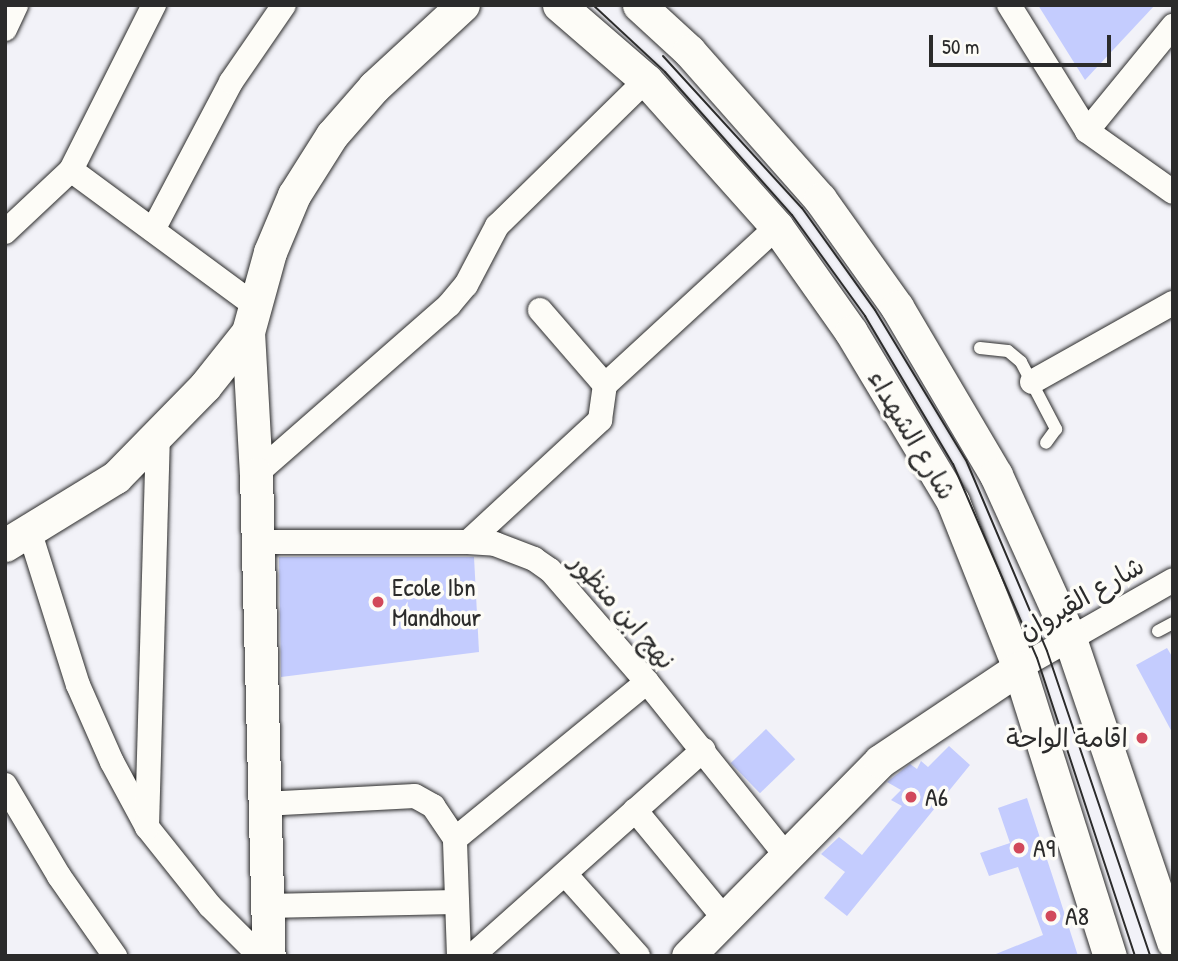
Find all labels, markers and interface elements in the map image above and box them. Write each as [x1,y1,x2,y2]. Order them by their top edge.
scale bar [933,21,1115,65]
text: 50 m [942,32,979,61]
street label: شارع الشهداء [861,365,963,505]
street label: نهج ابن منظور [564,547,682,675]
street label: شارع القيروان [1013,550,1149,646]
place label: Ecole Ibn Mandhour [392,571,481,632]
marker: Ecole Ibn Mandhour [370,594,386,610]
place label: اقامة الواحة [1006,722,1128,754]
marker: اقامة الواحة [1134,730,1150,746]
place label: A6 [925,781,948,813]
marker: A6 [903,789,919,805]
place label: A9 [1033,832,1055,864]
marker: A9 [1011,840,1027,856]
place label: A8 [1065,900,1089,932]
marker: A8 [1043,908,1059,924]

